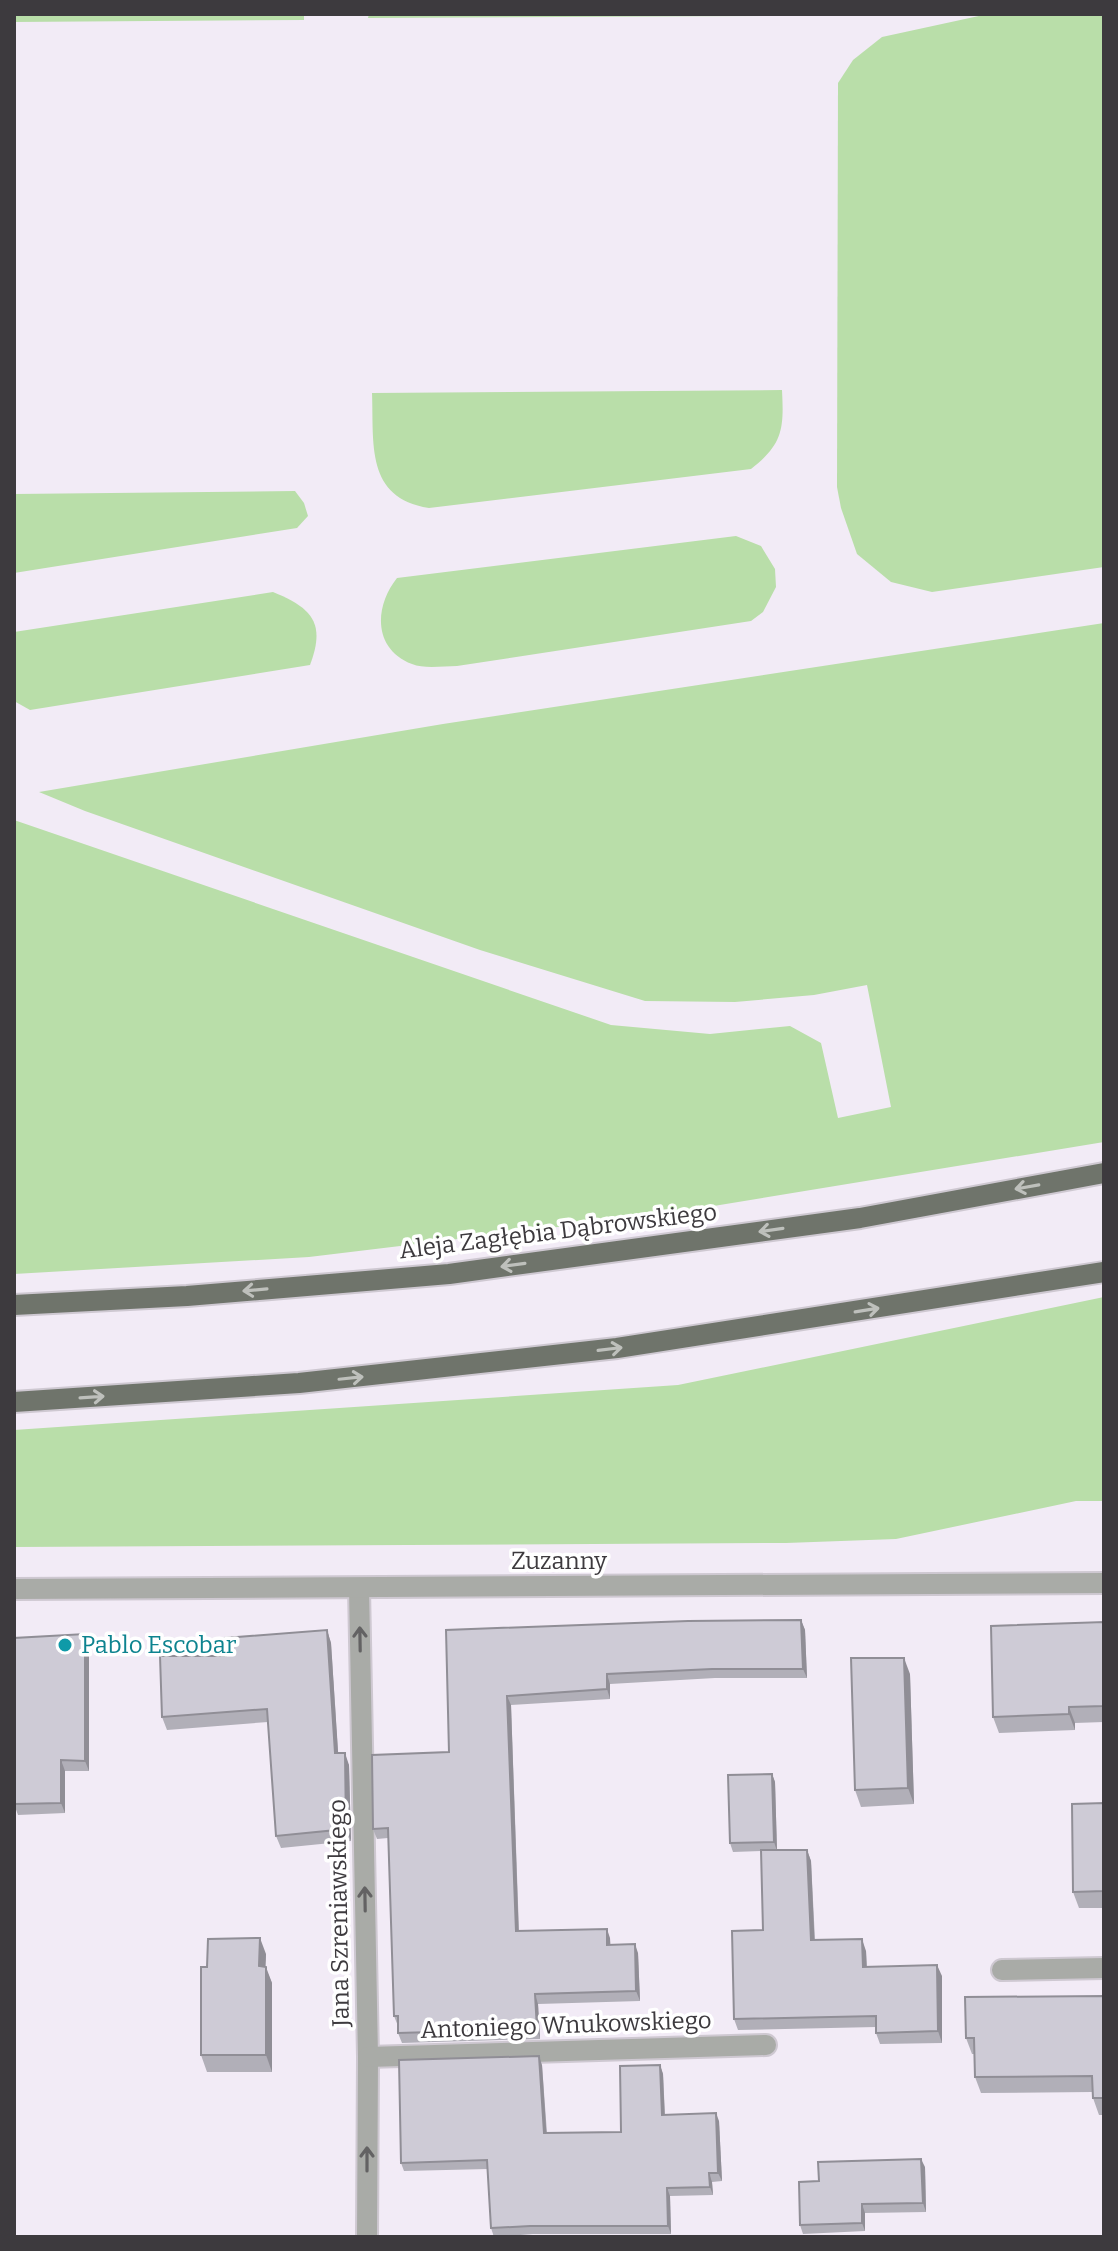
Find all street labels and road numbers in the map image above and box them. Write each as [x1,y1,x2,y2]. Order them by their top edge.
street label: Aleja Zagłębia Dąbrowskiego [398,1198,718,1264]
street label: Zuzanny [511,1547,607,1575]
street label: Jana Szreniawskiego [323,1799,355,2028]
street label: Antoniego Wnukowskiego [420,2006,712,2044]

